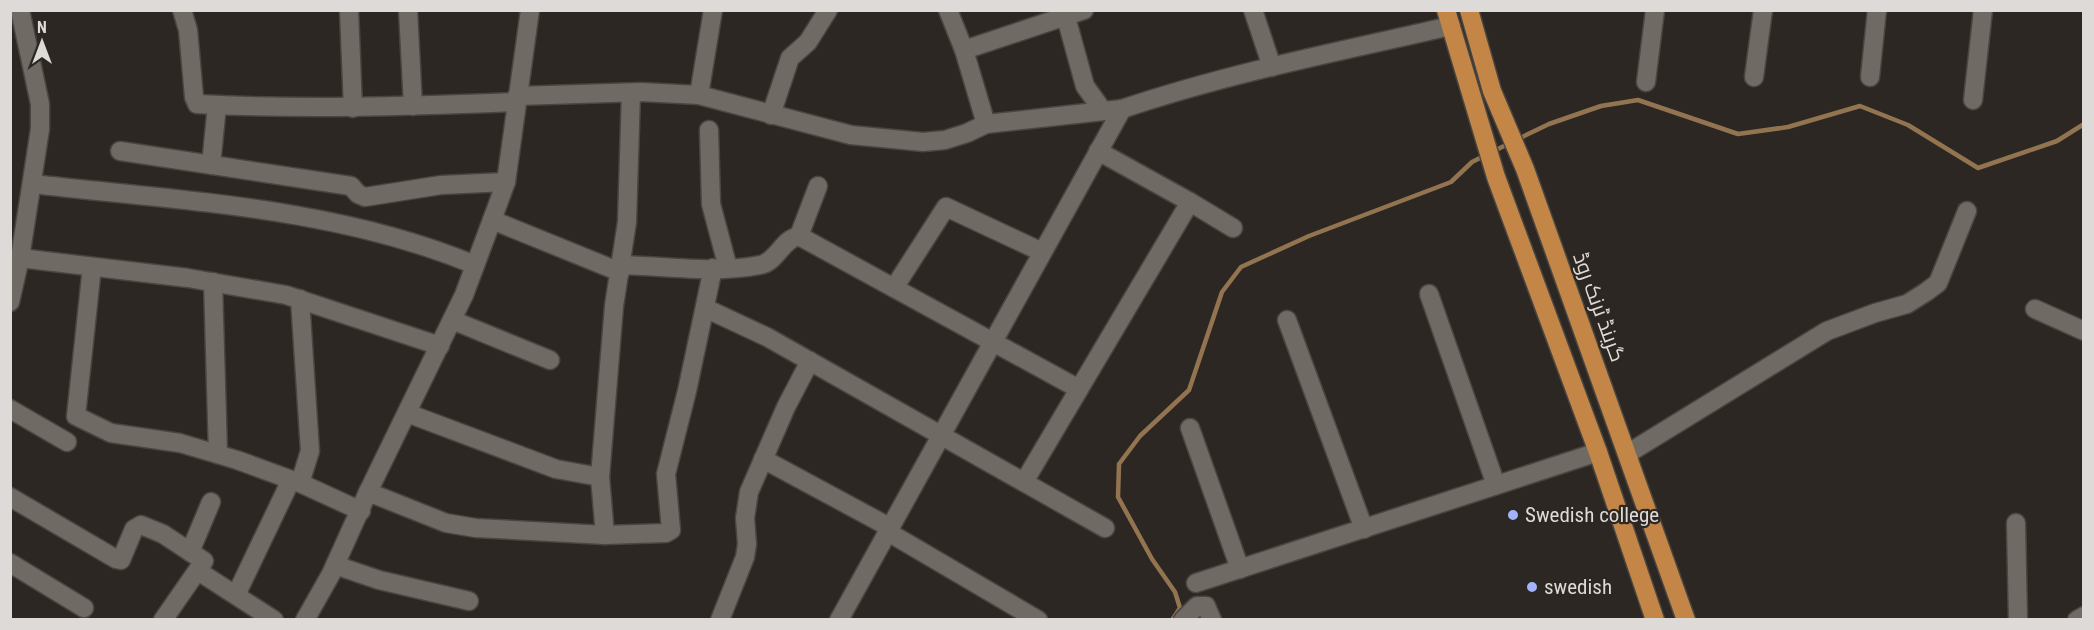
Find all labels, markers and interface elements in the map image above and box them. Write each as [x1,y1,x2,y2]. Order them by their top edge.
north arrow [12,12,72,72]
text: N [37,18,47,37]
street label: گرینڈ ٹرنک روڈ [1568,249,1630,365]
place label: Swedish college [1525,503,1659,527]
marker: Swedish college [1506,508,1520,522]
place label: swedish [1544,575,1612,599]
marker: swedish [1525,580,1539,594]

